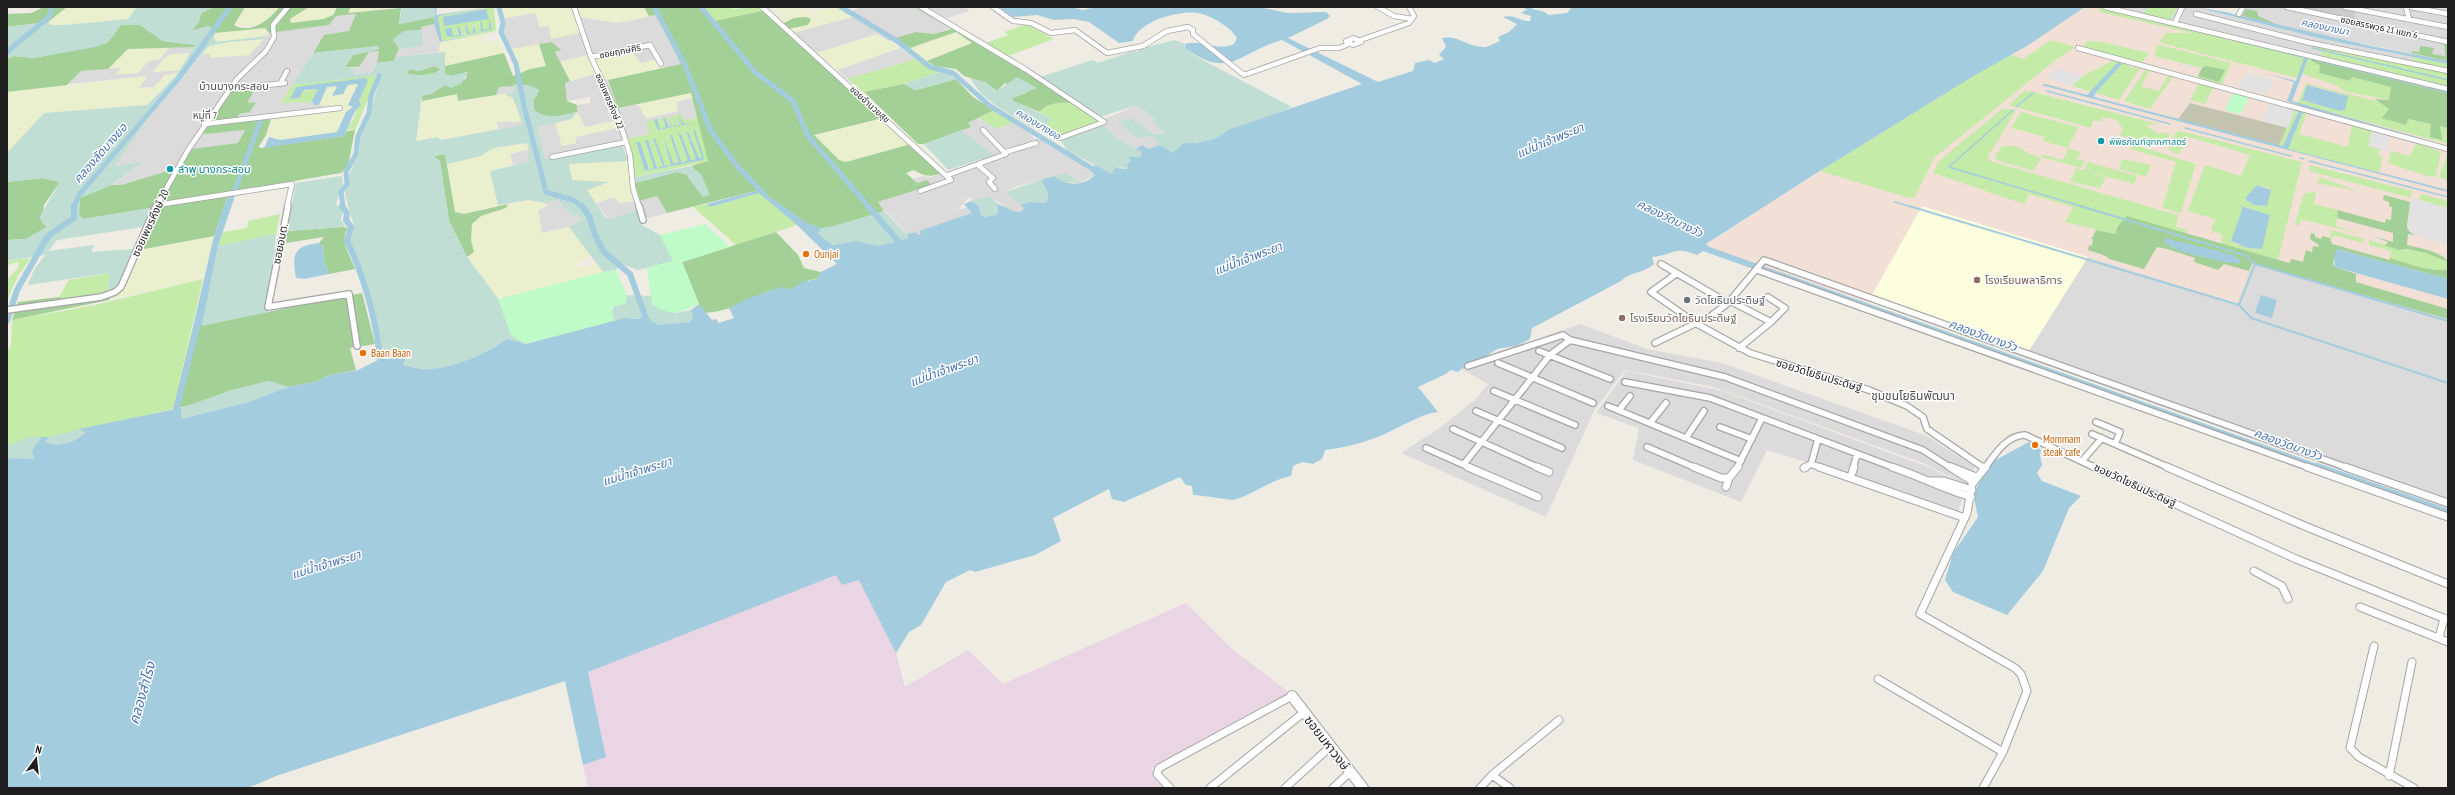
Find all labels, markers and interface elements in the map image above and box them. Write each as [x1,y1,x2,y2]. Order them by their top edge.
street label: ซอยสรรพวุธ 21 แยก 6 [2339,13,2419,41]
water label: คลองบางนา [2300,16,2351,39]
street label: ซอยฤกษ์ศิริ [598,41,642,60]
street label: ซอยเพชรหึงษ์ 22 [593,71,627,131]
district label: บ้านบางกระสอบ [199,79,269,93]
street label: ซอยอำนวยสุข [848,83,892,125]
water label: คลองบางยอ [1013,106,1064,143]
district label: หมู่ที่ 7 [193,108,217,122]
water label: แม่น้ำเจ้าพระยา [1514,118,1587,161]
water label: คลองลัดบางยอ [70,119,131,186]
marker: พิพิธภัณฑ์อุทกศาสตร์ [2096,136,2106,146]
place label: พิพิธภัณฑ์อุทกศาสตร์ [2109,136,2187,147]
place label: ลำพู บางกระสอบ [178,162,251,176]
marker: ลำพู บางกระสอบ [165,164,175,174]
street label: ซอยเพชรหึงษ์ 20 [128,187,172,259]
water label: คลองวัดบางวัว [1635,196,1706,241]
street label: ซอยอบต. [269,223,291,265]
water label: แม่น้ำเจ้าพระยา [1212,237,1285,278]
place label: Ounjai [814,247,839,261]
marker: Ounjai [801,249,811,259]
place label: โรงเรียนพลาธิการ [1985,273,2062,287]
marker: โรงเรียนพลาธิการ [1972,275,1982,285]
place label: วัดโยธินประดิษฐ์ [1695,293,1765,307]
marker: วัดโยธินประดิษฐ์ [1682,295,1692,305]
place label: โรงเรียนวัดโยธินประดิษฐ์ [1630,311,1737,325]
marker: โรงเรียนวัดโยธินประดิษฐ์ [1617,313,1627,323]
water label: คลองวัดบางวัว [1947,316,2020,355]
place label: Baan Baan [371,346,411,360]
marker: Baan Baan [358,348,368,358]
water label: แม่น้ำเจ้าพระยา [908,349,981,389]
street label: ซอยวัดโยธินประดิษฐ์ [1774,355,1864,395]
district label: ชุมชนโยธินพัฒนา [1871,388,1955,403]
water label: คลองวัดบางวัว [2252,425,2325,464]
place label: Mommam steak cafe [2043,432,2081,459]
marker: Mommam steak cafe [2030,440,2040,450]
water label: แม่น้ำเจ้าพระยา [601,452,674,489]
street label: ซอยวัดโยธินประดิษฐ์ [2092,460,2178,510]
water label: แม่น้ำเจ้าพระยา [290,545,363,582]
water label: คลองสำโรง [124,658,160,726]
street label: ซอยมหาวงษ์ [1300,712,1354,774]
north arrow [16,739,56,779]
text: N [34,742,43,757]

